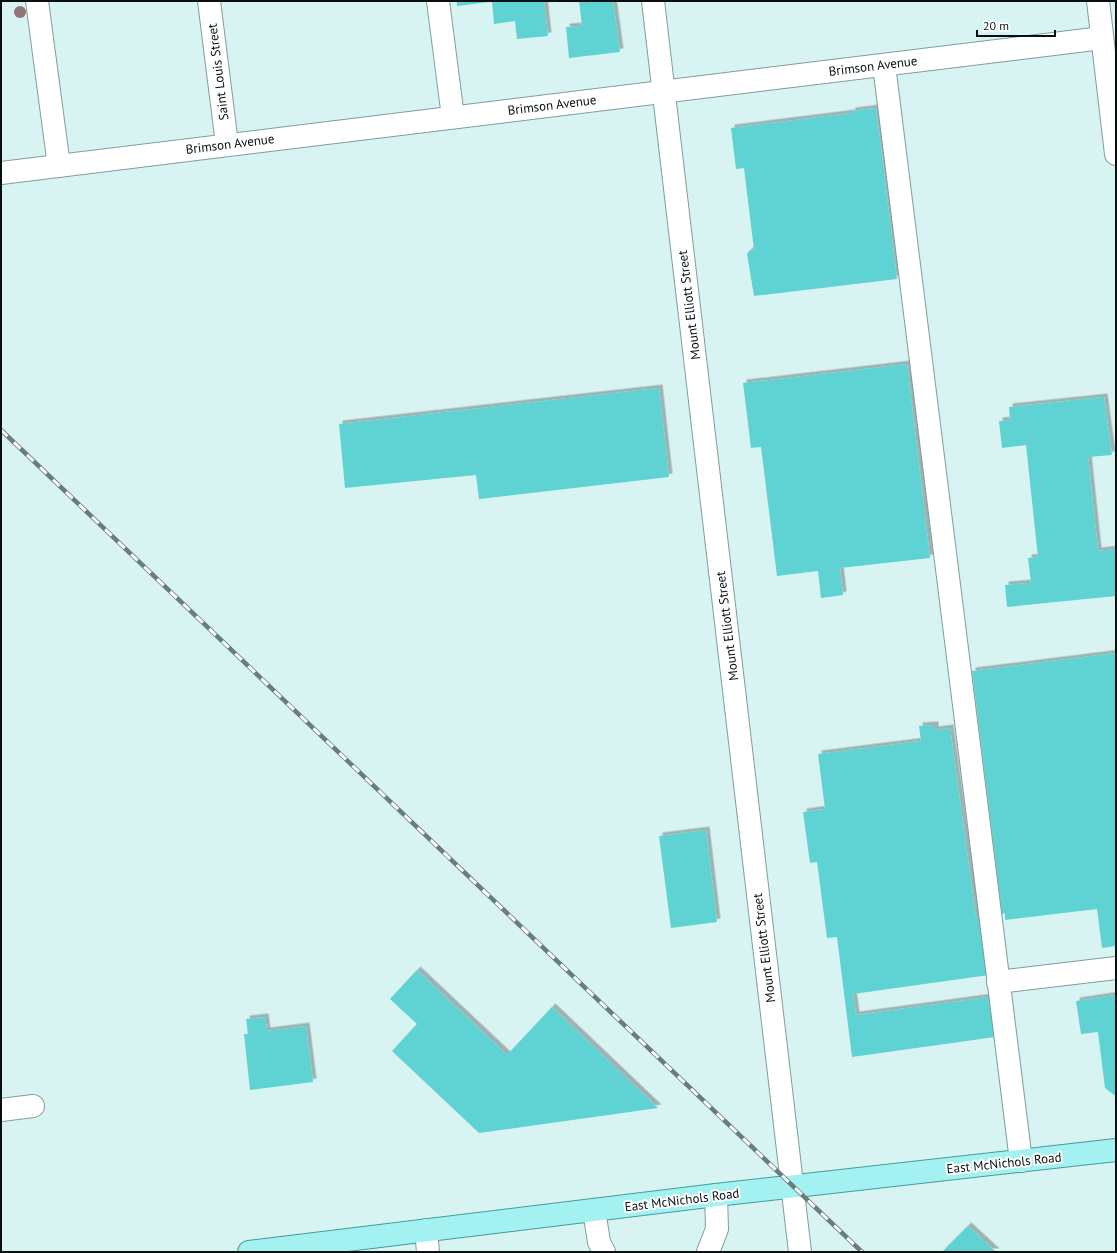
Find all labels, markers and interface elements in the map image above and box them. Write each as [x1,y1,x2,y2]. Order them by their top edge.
scale bar [977,12,1055,38]
text: 20 m [983,18,1009,33]
street label: Saint Louis Street [204,22,232,121]
street label: Brimson Avenue [828,52,918,80]
street label: Brimson Avenue [507,91,597,119]
street label: Brimson Avenue [185,130,275,158]
street label: Mount Elliott Street [674,249,704,361]
street label: Mount Elliott Street [712,570,742,682]
street label: Mount Elliott Street [749,892,779,1004]
street label: East McNichols Road [946,1149,1062,1177]
street label: East McNichols Road [624,1185,740,1215]

